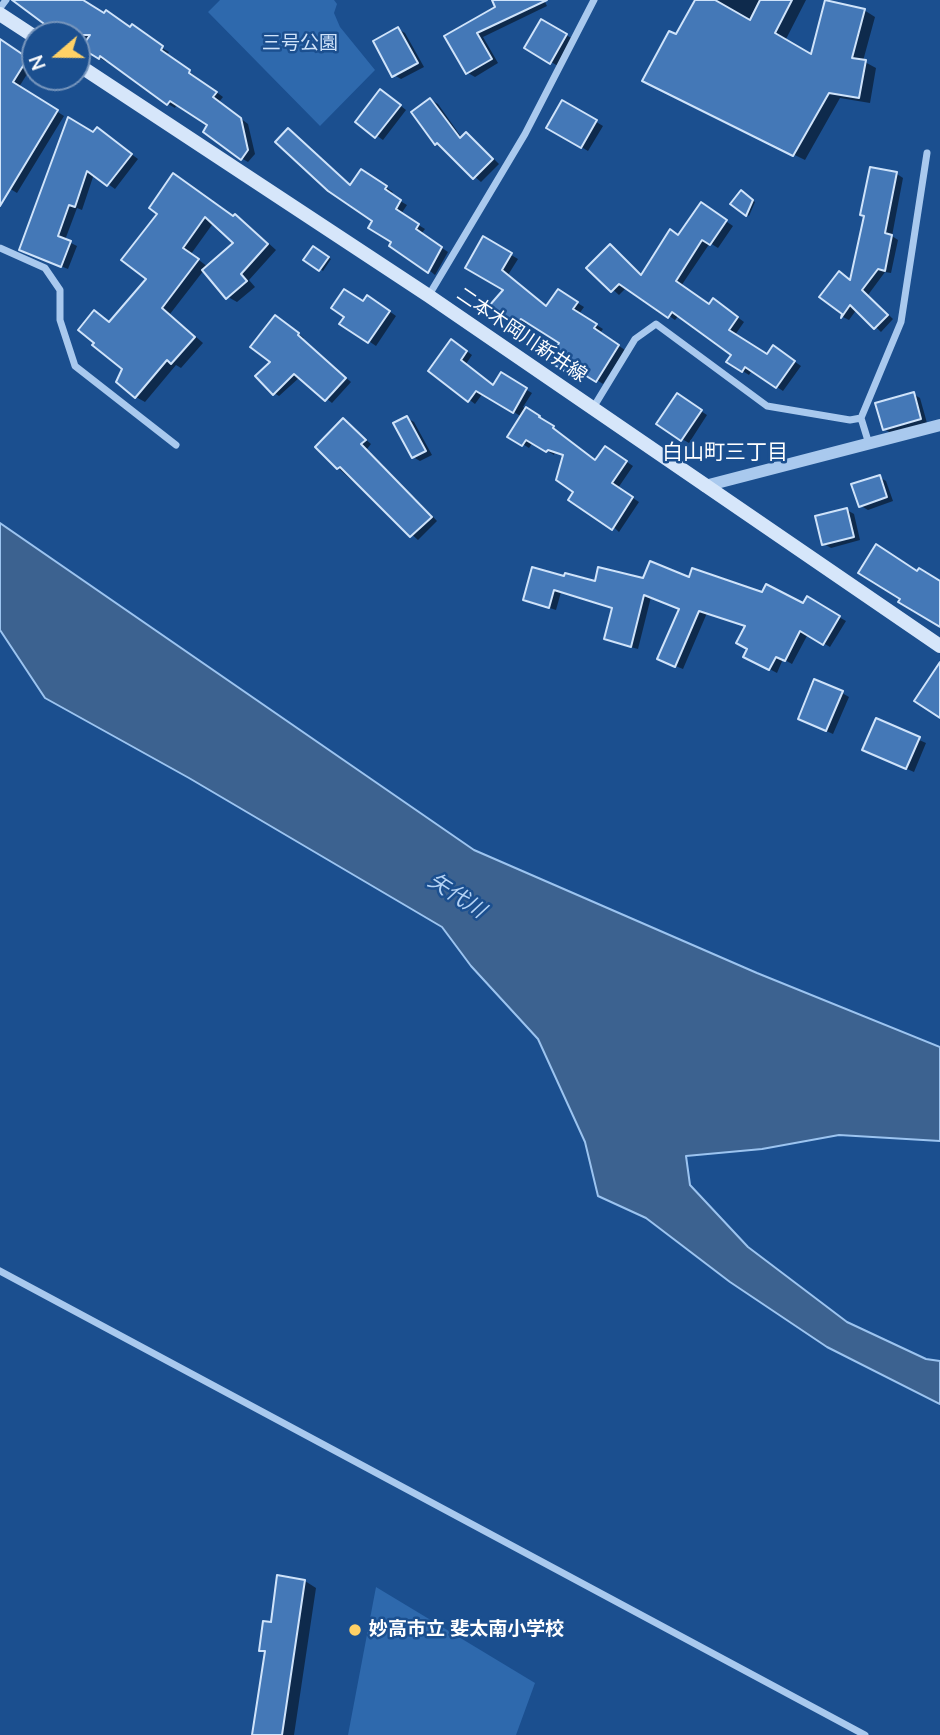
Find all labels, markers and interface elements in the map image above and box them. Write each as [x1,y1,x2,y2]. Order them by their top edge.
north arrow [21,21,91,91]
park label: 三号公園 [262,33,338,55]
text: N [23,51,53,74]
street label: 二本木岡川新井線 [452,284,590,388]
district label: 白山町三丁目 [662,441,788,467]
water label: 矢代川 [423,869,489,925]
place label: 妙高市立 斐太南小学校 [369,1619,564,1641]
marker: 妙高市立 斐太南小学校 [347,1622,363,1638]

